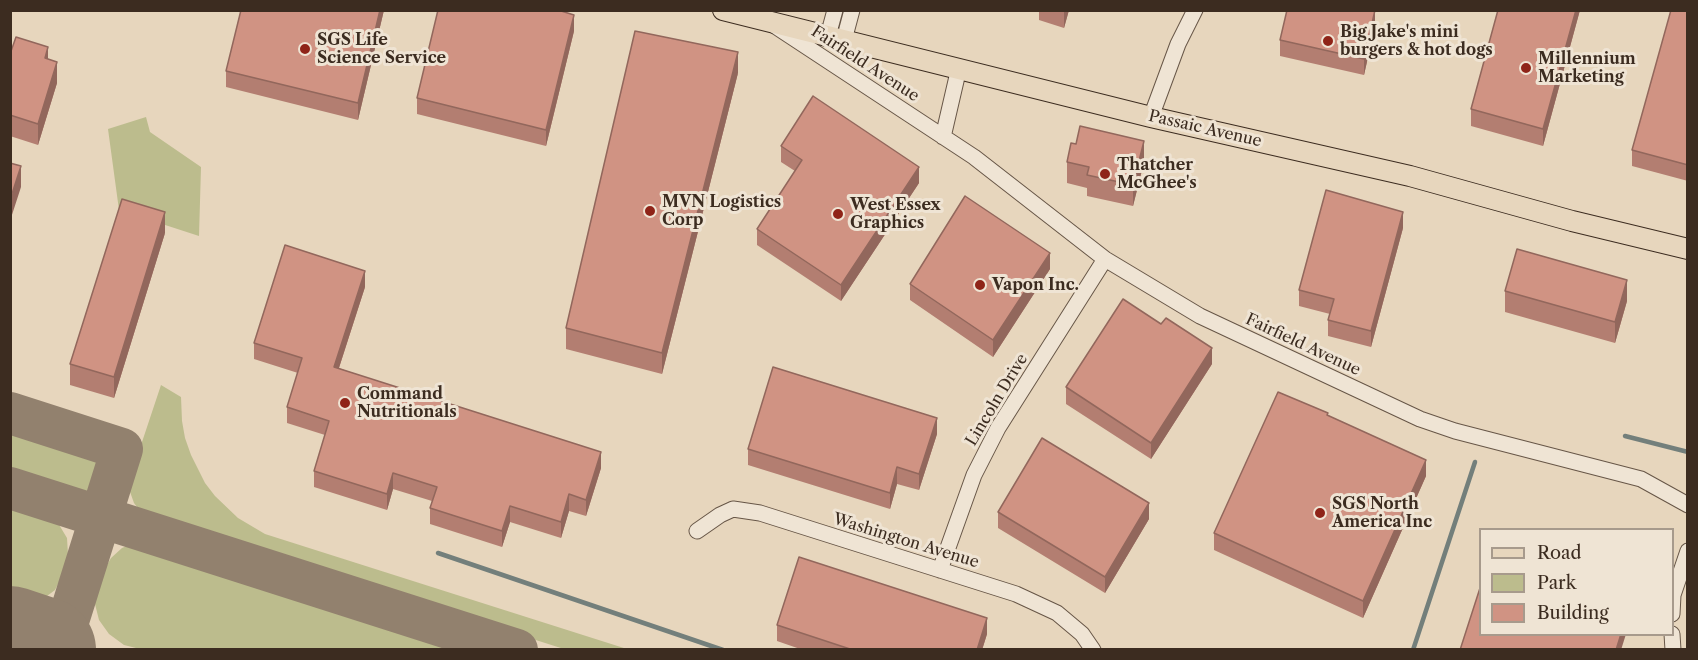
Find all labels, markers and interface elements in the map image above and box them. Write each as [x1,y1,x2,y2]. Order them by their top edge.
street label: Fairfield Avenue [808,22,922,106]
place label: Big Jake's mini burgers & hot dogs [1340,22,1493,60]
place label: SGS Life Science Service [317,30,446,68]
marker: Big Jake's mini burgers & hot dogs [1321,34,1335,48]
marker: SGS Life Science Service [298,42,312,56]
place label: Millennium Marketing [1538,49,1636,87]
marker: Millennium Marketing [1519,61,1533,75]
street label: Passaic Avenue [1147,107,1263,151]
place label: Thatcher McGhee's [1117,155,1197,193]
marker: Thatcher McGhee's [1098,167,1112,181]
place label: MVN Logistics Corp [662,192,781,230]
place label: West Essex Graphics [850,195,941,233]
marker: MVN Logistics Corp [643,204,657,218]
marker: West Essex Graphics [831,207,845,221]
place label: Vapon Inc. [992,275,1079,295]
marker: Vapon Inc. [973,278,987,292]
street label: Fairfield Avenue [1242,310,1364,380]
street label: Lincoln Drive [962,350,1032,450]
place label: Command Nutritionals [357,384,457,422]
marker: Command Nutritionals [338,396,352,410]
place label: SGS North America Inc [1332,494,1432,532]
marker: SGS North America Inc [1313,506,1327,520]
street label: Washington Avenue [831,510,981,572]
legend [1479,528,1674,636]
text: Road [1537,542,1582,564]
text: Park [1537,572,1576,594]
text: Building [1537,602,1609,624]

